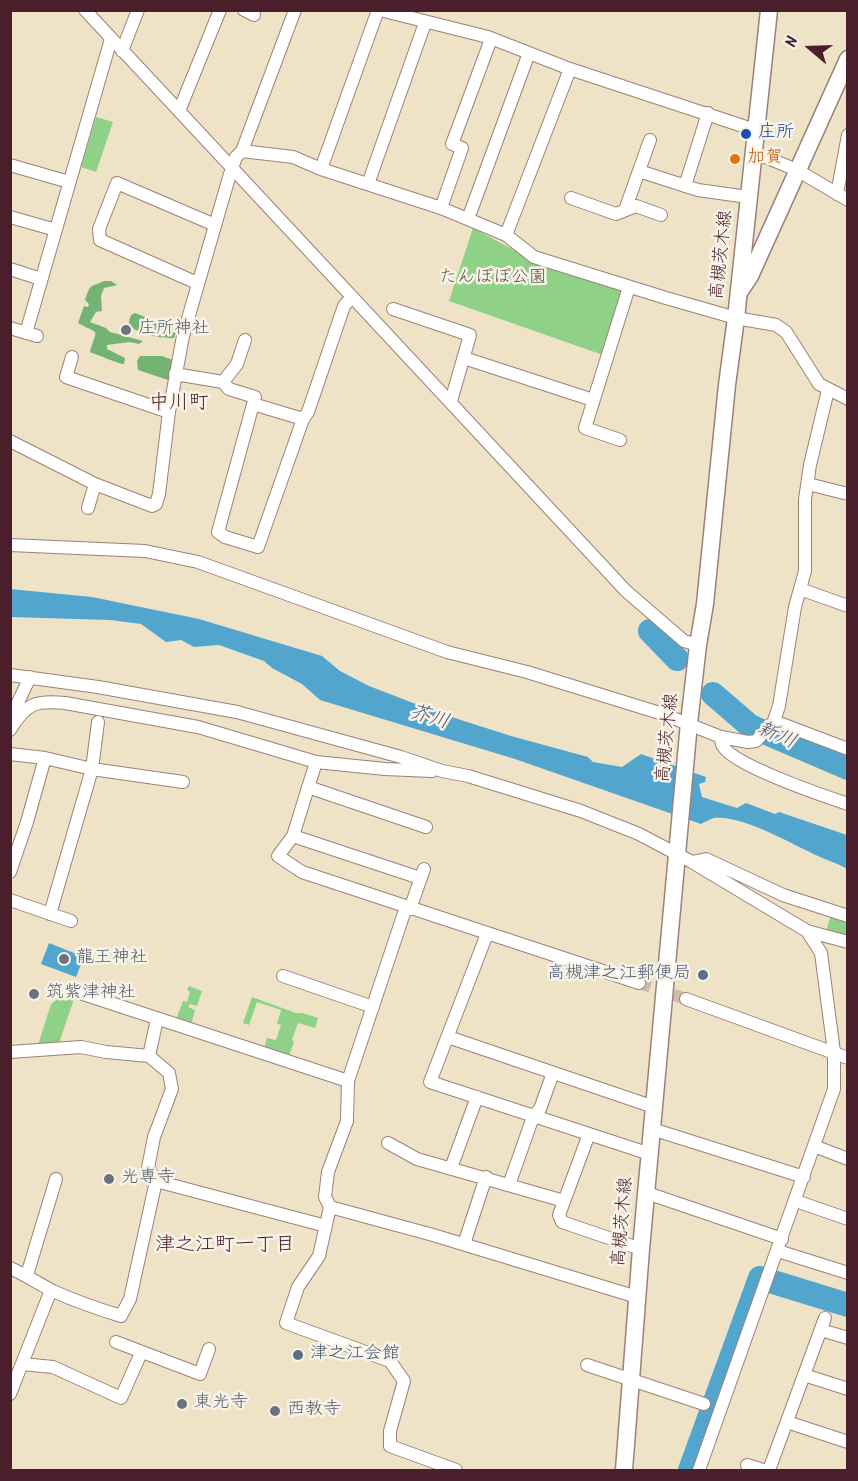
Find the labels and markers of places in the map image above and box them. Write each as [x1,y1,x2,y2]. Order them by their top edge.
place label: 庄所 [758,123,794,145]
marker: 庄所 [739,127,753,141]
place label: 加賀 [747,148,783,170]
marker: 加賀 [728,152,742,166]
place label: 庄所神社 [138,319,210,341]
marker: 庄所神社 [119,323,133,337]
place label: 龍王神社 [76,948,148,970]
marker: 龍王神社 [57,952,71,966]
place label: 高槻津之江郵便局 [547,964,691,986]
marker: 高槻津之江郵便局 [696,968,710,982]
place label: 筑紫津神社 [46,983,136,1005]
marker: 筑紫津神社 [27,987,41,1001]
place label: 光専寺 [121,1168,175,1190]
marker: 光専寺 [102,1172,116,1186]
place label: 津之江会館 [310,1344,400,1366]
marker: 津之江会館 [291,1348,305,1362]
place label: 東光寺 [194,1393,248,1415]
marker: 東光寺 [175,1397,189,1411]
place label: 西教寺 [287,1400,341,1422]
marker: 西教寺 [268,1404,282,1418]

